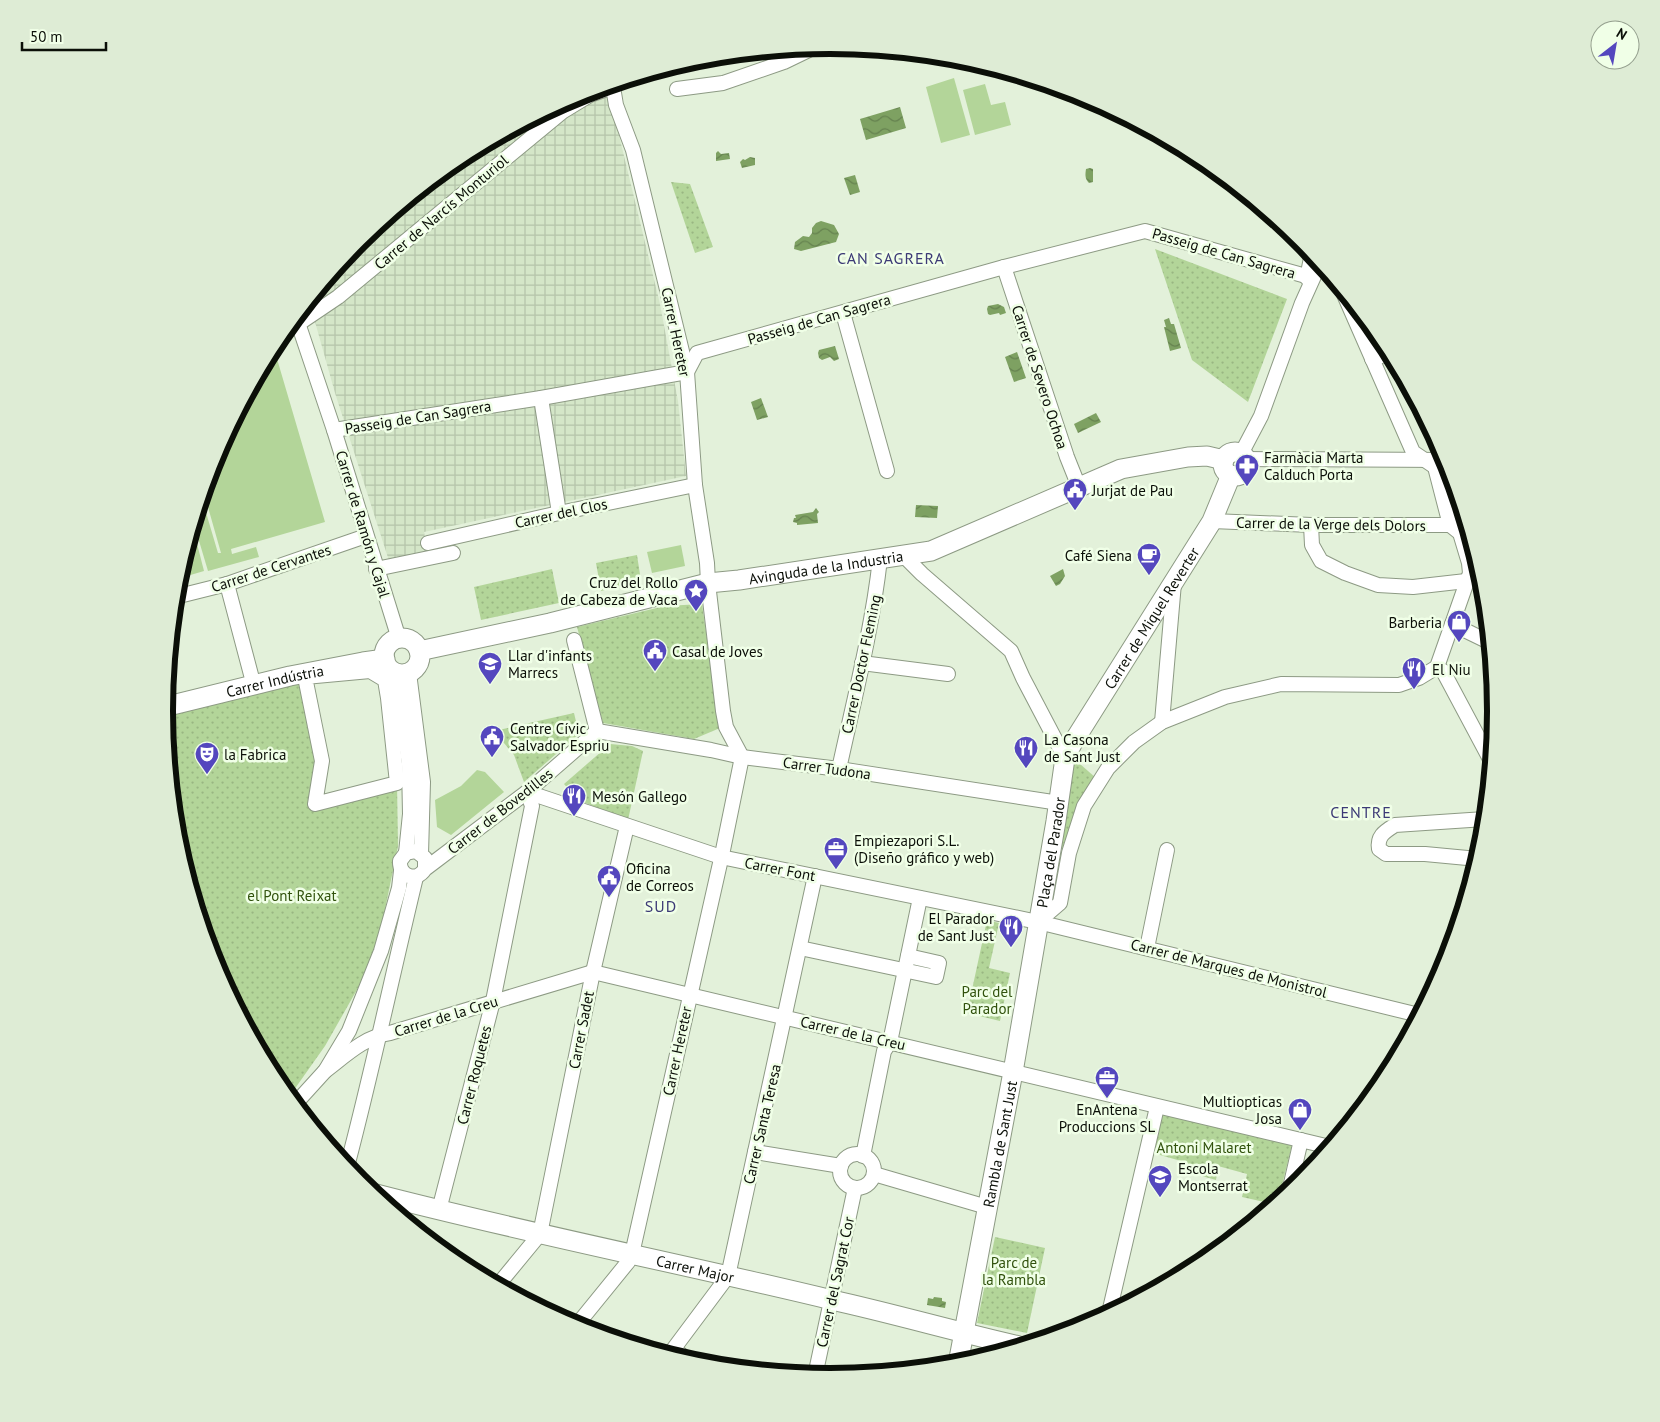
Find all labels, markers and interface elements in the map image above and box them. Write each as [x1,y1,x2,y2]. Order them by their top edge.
scale bar [22,20,106,52]
north arrow [1590,20,1640,70]
text: N [1613,24,1630,44]
text: 50 m [30,27,63,46]
street label: Carrer de Narcís Monturiol [370,150,512,274]
street label: Passeig de Can Sagrera [1150,223,1298,283]
district label: CAN SAGRERA [837,248,945,268]
street label: Carrer Hereter [657,286,695,378]
street label: Passeig de Can Sagrera [745,289,893,349]
street label: Carrer de Severo Ochoa [1008,303,1072,451]
street label: Passeig de Can Sagrera [343,396,493,438]
street label: Carrer de Ramón y Cajal [332,448,395,600]
place label: Farmàcia Marta Calduch Porta [1264,448,1364,484]
pharmacy icon: Farmàcia Marta Calduch Porta [1234,453,1260,487]
public building icon: Jurjat de Pau [1062,477,1088,511]
place label: Jurjat de Pau [1091,481,1173,500]
street label: Carrer del Clos [513,494,609,532]
street label: Carrer de la Verge dels Dolors [1236,513,1426,535]
street label: Carrer de Cervantes [209,540,333,596]
cafe icon: Café Siena [1136,542,1162,576]
street label: Carrer de Miquel Reverter [1100,543,1203,692]
street label: Avinguda de la Industria [747,546,904,588]
place label: Café Siena [1065,546,1132,565]
place label: Cruz del Rollo de Cabeza de Vaca [560,573,678,609]
place icon: Cruz del Rollo de Cabeza de Vaca [683,578,709,612]
street label: Carrer Doctor Fleming [837,593,885,735]
shop icon: Barberia [1446,609,1472,643]
place label: Barberia [1388,613,1442,632]
public building icon: Casal de Joves [642,638,668,672]
place label: Casal de Joves [672,642,763,661]
place label: Llar d'infants Marrecs [508,646,592,682]
school or university icon: Llar d'infants Marrecs [477,651,503,685]
restaurant icon: El Niu [1401,656,1427,690]
street label: Carrer Indústria [224,660,325,701]
place label: El Niu [1432,660,1471,679]
place label: Centre Cívic Salvador Espriu [510,719,609,755]
public building icon: Centre Cívic Salvador Espriu [479,724,505,758]
place label: La Casona de Sant Just [1044,730,1120,766]
restaurant icon: La Casona de Sant Just [1013,735,1039,769]
theatre icon: la Fabrica [194,741,220,775]
place label: la Fabrica [224,745,286,764]
street label: Carrer Tudona [782,752,872,784]
street label: Carrer de Bovedilles [444,764,556,858]
restaurant icon: Mesón Gallego [561,783,587,817]
place label: Mesón Gallego [592,787,687,806]
street label: Plaça del Parador [1032,796,1069,909]
district label: CENTRE [1330,802,1392,822]
place label: Empiezapori S.L. (Diseño gráfico y web) [854,831,994,867]
office icon: Empiezapori S.L. (Diseño gráfico y web) [823,836,849,870]
street label: Carrer Font [743,853,817,885]
place label: Oficina de Correos [626,859,694,895]
public building icon: Oficina de Correos [596,864,622,898]
park label: el Pont Reixat [247,886,337,905]
district label: SUD [645,896,677,916]
place label: El Parador de Sant Just [918,909,994,945]
restaurant icon: El Parador de Sant Just [998,914,1024,948]
street label: Carrer de Marques de Monistrol [1129,934,1330,1002]
park label: Parc del Parador [962,982,1013,1018]
street label: Carrer Sadet [564,989,598,1071]
street label: Carrer de la Creu [392,991,500,1041]
street label: Carrer Hereter [658,1005,696,1097]
street label: Carrer de la Creu [799,1012,907,1054]
street label: Carrer Roquetes [452,1023,496,1127]
street label: Carrer Santa Teresa [739,1062,785,1186]
office icon: EnAntena Produccions SL [1094,1065,1120,1099]
street label: Rambla de Sant Just [978,1079,1021,1209]
place label: Multiopticas Josa [1203,1092,1282,1128]
shop icon: Multiopticas Josa [1287,1097,1313,1131]
place label: EnAntena Produccions SL [1059,1100,1156,1136]
park label: Antoni Malaret [1156,1138,1252,1157]
place label: Escola Montserrat [1178,1159,1248,1195]
school or university icon: Escola Montserrat [1147,1164,1173,1198]
street label: Carrer del Sagrat Cor [812,1215,858,1349]
street label: Carrer Major [655,1251,736,1286]
park label: Parc de la Rambla [982,1253,1046,1289]

